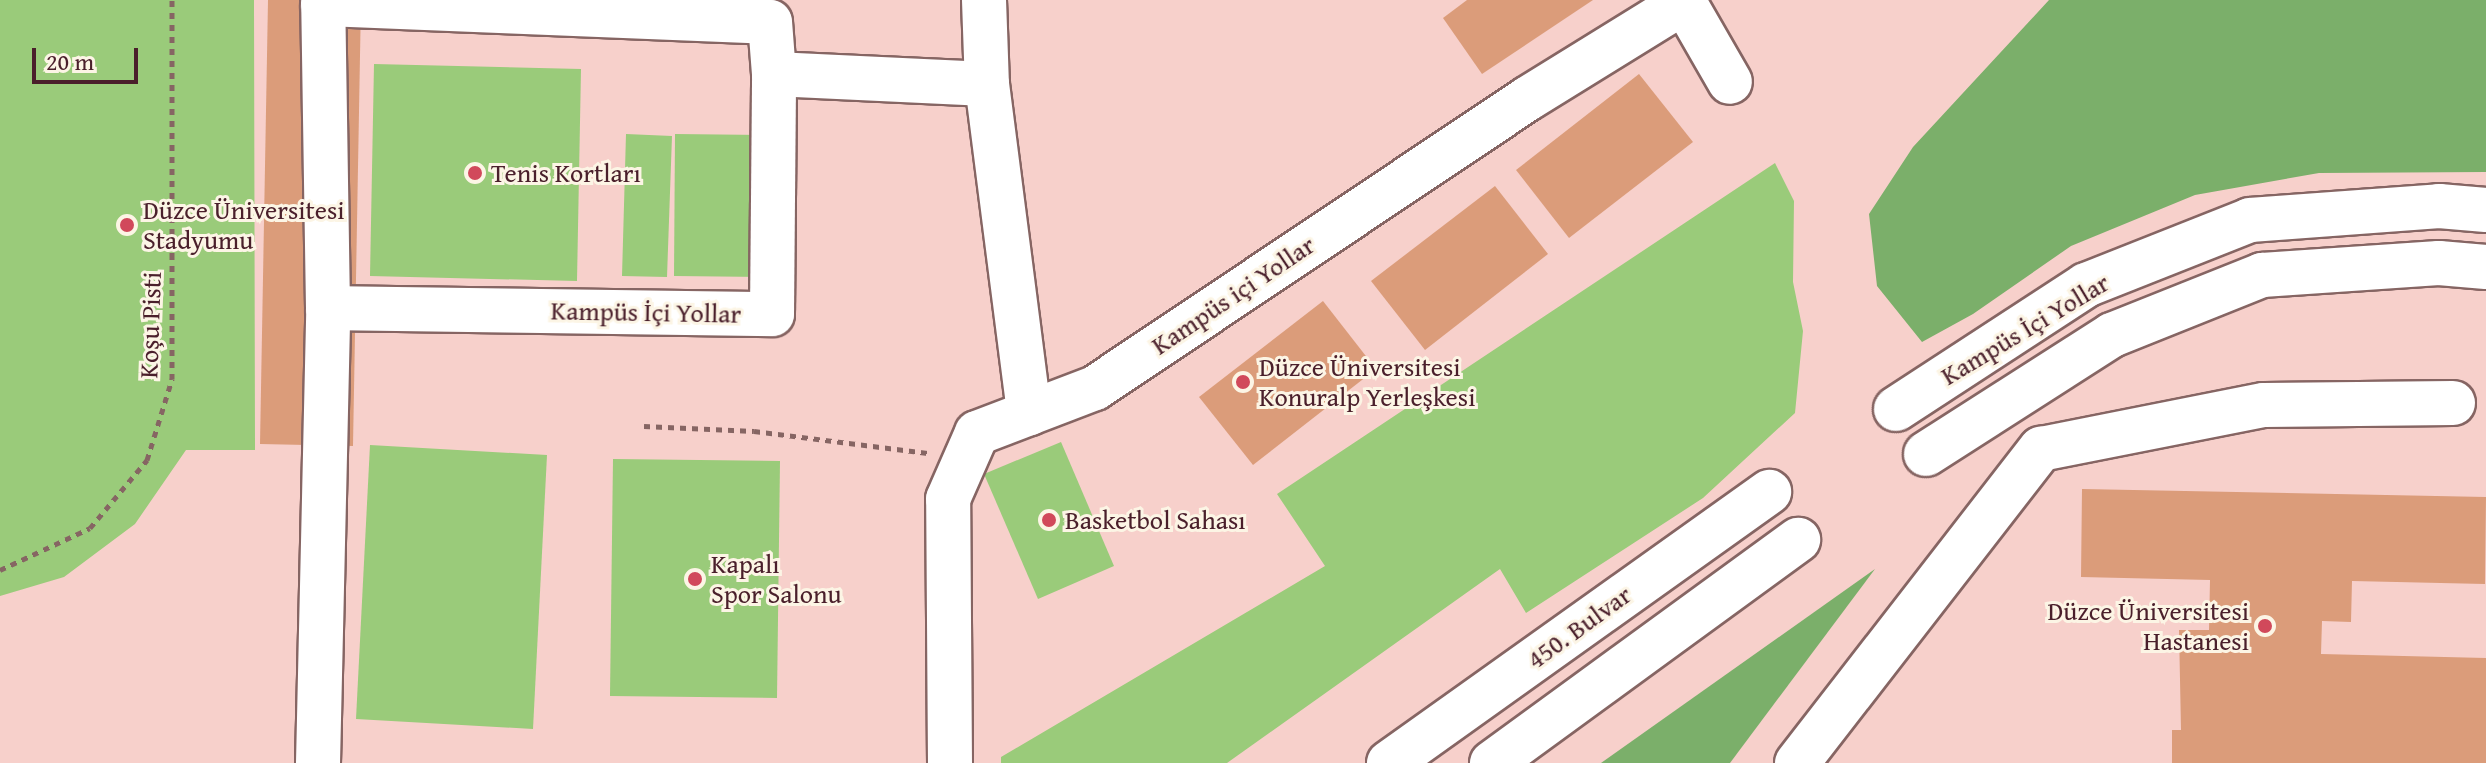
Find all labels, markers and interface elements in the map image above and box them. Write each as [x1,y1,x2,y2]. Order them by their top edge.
scale bar [36,32,142,82]
text: 20 m [46,44,94,79]
place label: Tenis Kortları [491,157,641,189]
marker: Tenis Kortları [466,164,484,182]
place label: Düzce Üniversitesi Stadyumu [143,194,345,256]
marker: Düzce Üniversitesi Stadyumu [118,216,136,234]
street label: Kampüs içi Yollar [1146,229,1320,361]
street label: Kampüs İçi Yollar [1935,267,2115,391]
street label: Koşu Pisti [133,271,167,379]
street label: Kampüs İçi Yollar [550,295,742,329]
place label: Düzce Üniversitesi Konuralp Yerleşkesi [1259,351,1475,412]
marker: Düzce Üniversitesi Konuralp Yerleşkesi [1234,373,1252,391]
place label: Basketbol Sahası [1065,504,1246,536]
marker: Basketbol Sahası [1040,511,1058,529]
place label: Kapalı Spor Salonu [711,548,842,610]
marker: Kapalı Spor Salonu [686,570,704,588]
street label: 450. Bulvar [1521,579,1637,675]
place label: Düzce Üniversitesi Hastanesi [2047,595,2249,656]
marker: Düzce Üniversitesi Hastanesi [2256,617,2274,635]

